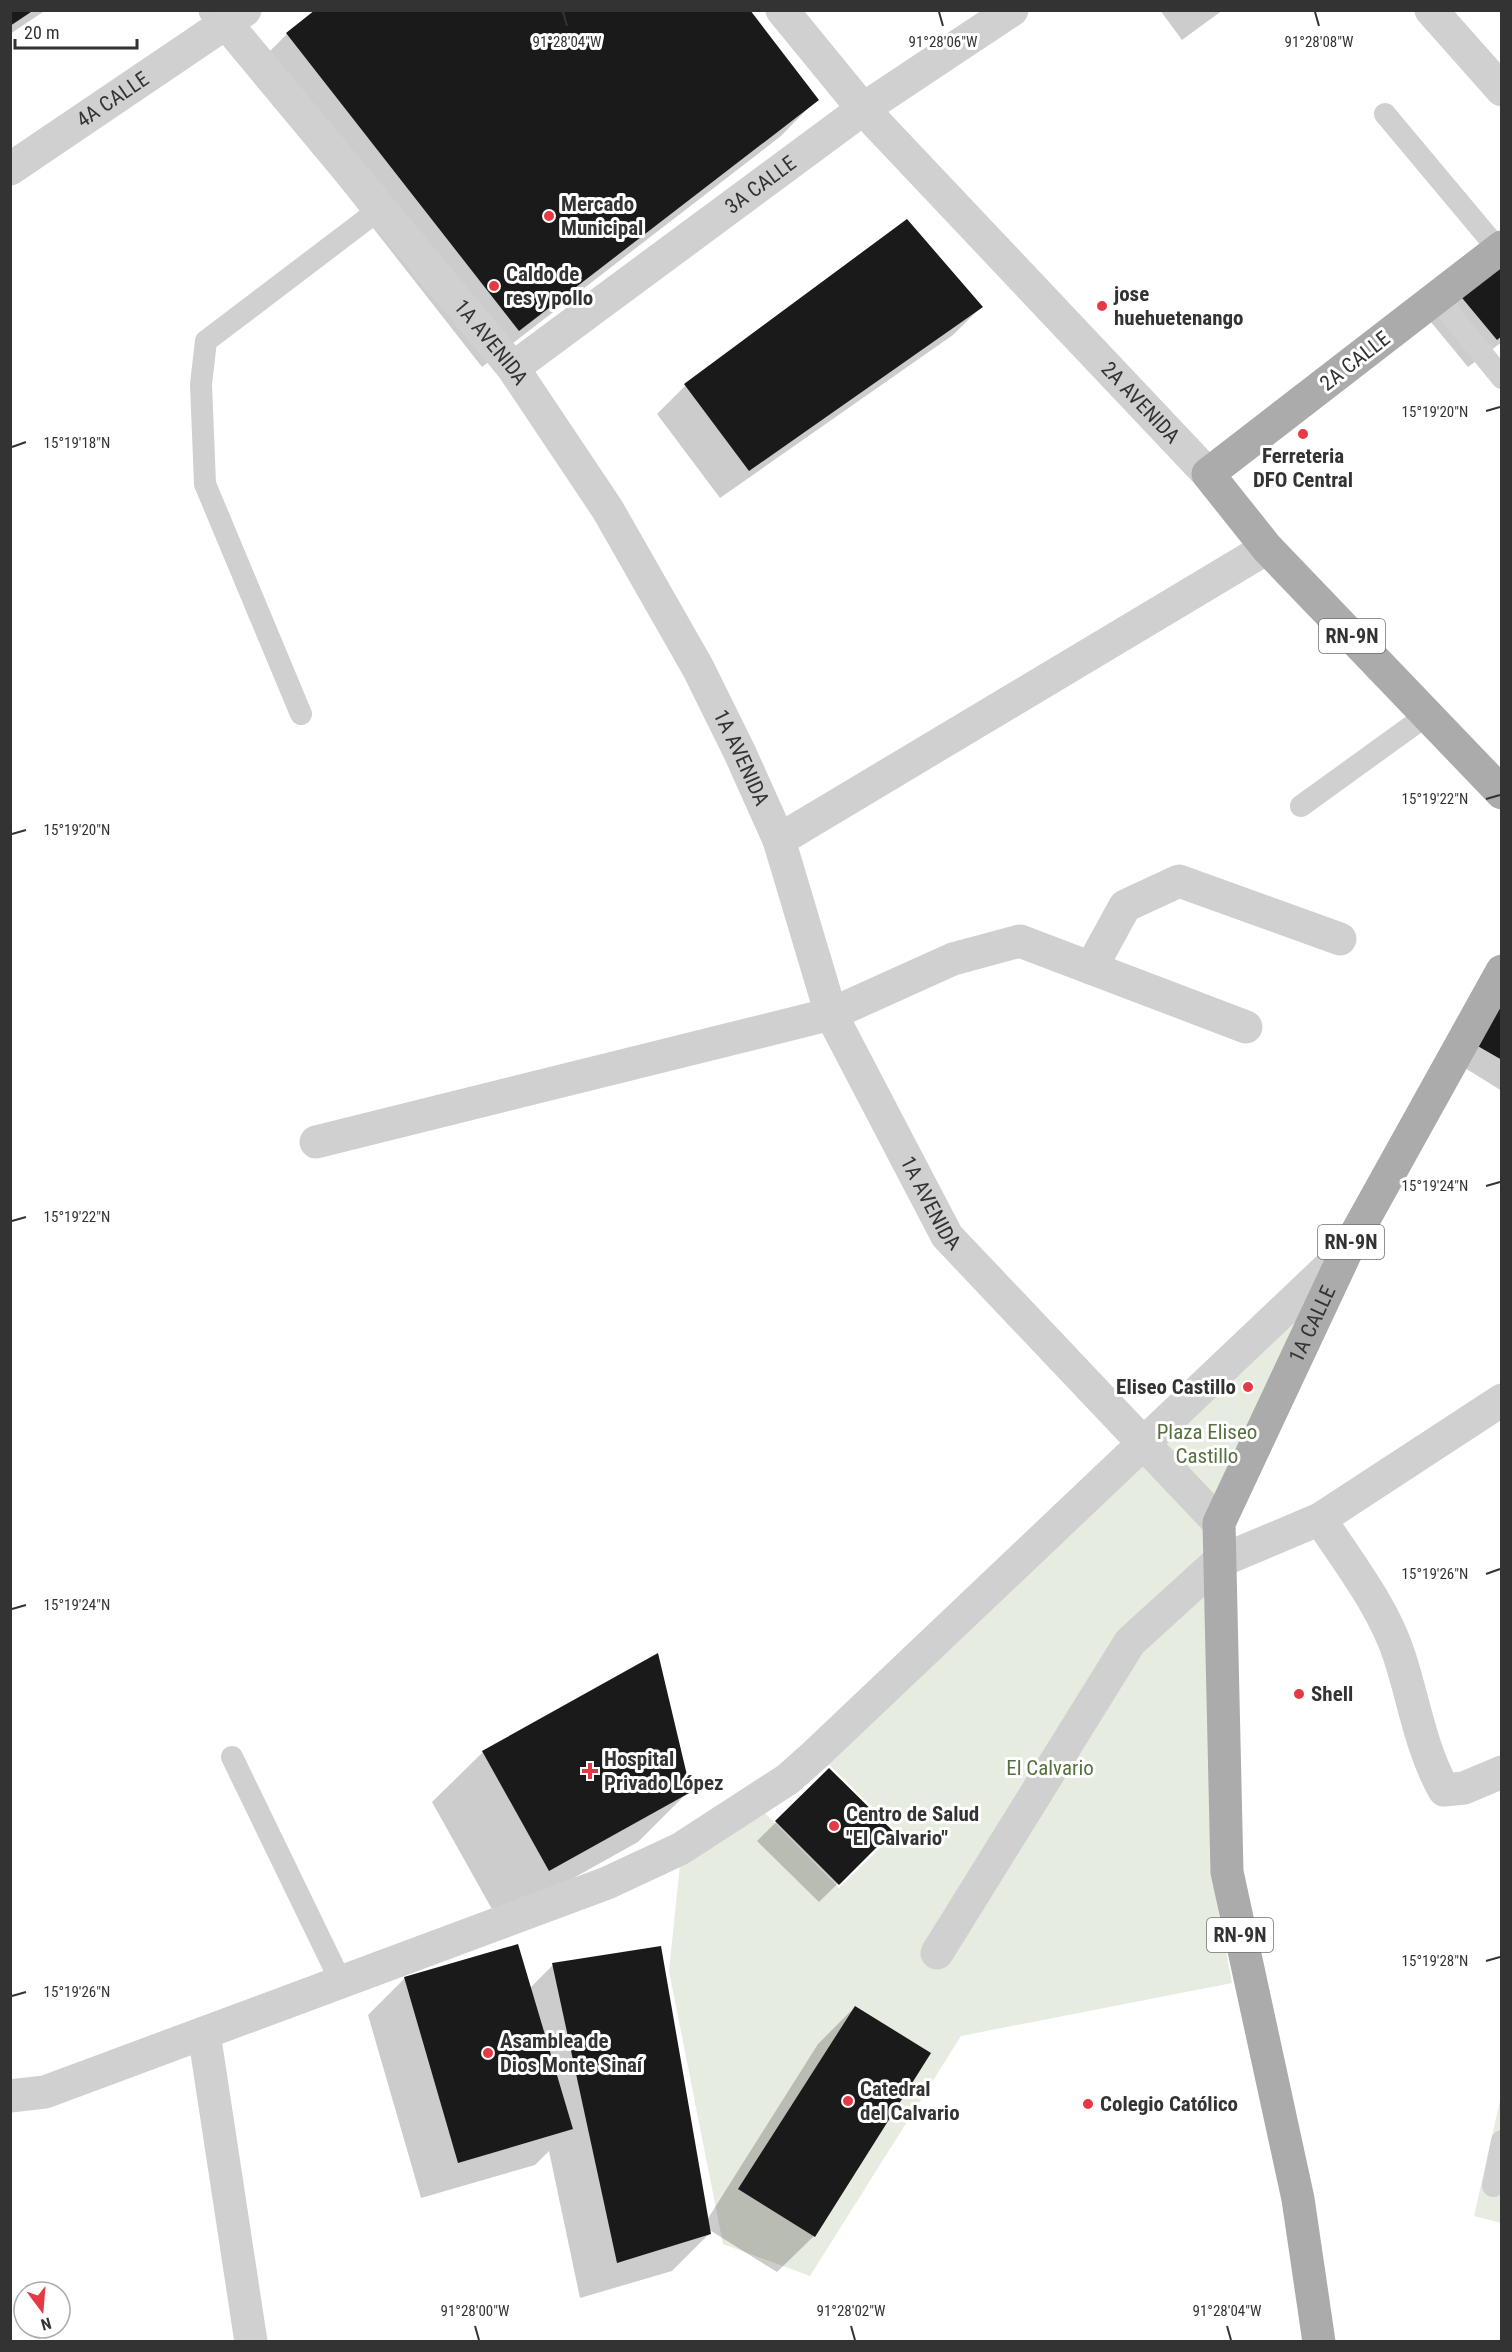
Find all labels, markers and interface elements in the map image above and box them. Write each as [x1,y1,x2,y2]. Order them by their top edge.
scale bar [15,12,136,50]
text: 20 m [24,22,59,43]
text: 91°28'04"W [533,33,602,51]
text: 91°28'06"W [909,33,978,51]
text: 91°28'08"W [1285,33,1354,51]
street label: 4A CALLE [72,67,153,132]
street label: 3A CALLE [721,151,801,219]
place label: Mercado Municipal [561,192,643,240]
marker: Mercado Municipal [542,209,556,223]
place label: Caldo de res y pollo [506,262,593,310]
marker: Caldo de res y pollo [487,279,501,293]
place label: jose huehuetenango [1113,282,1244,330]
street label: 1A AVENIDA [449,295,533,389]
marker: jose huehuetenango [1095,299,1109,313]
street label: 2A CALLE [1315,326,1395,396]
street label: 2A AVENIDA [1096,357,1185,448]
text: 15°19'20"N [1402,403,1468,421]
marker: Ferreteria DFO Central [1296,427,1310,441]
text: 15°19'18"N [44,434,110,452]
place label: Ferreteria DFO Central [1253,444,1353,492]
road number: RN-9N [1319,619,1385,653]
street label: 1A AVENIDA [709,706,774,809]
text: 15°19'22"N [1402,790,1468,808]
text: 15°19'20"N [44,821,110,839]
street label: 1A AVENIDA [896,1152,966,1255]
text: 15°19'24"N [1402,1177,1468,1195]
text: 15°19'22"N [44,1208,110,1226]
road number: RN-9N [1318,1225,1384,1259]
street label: 1A CALLE [1284,1282,1341,1366]
place label: Eliseo Castillo [1116,1375,1236,1399]
marker: Eliseo Castillo [1241,1380,1255,1394]
park label: Plaza Eliseo Castillo [1157,1420,1257,1468]
text: 15°19'26"N [1402,1565,1468,1583]
text: 15°19'24"N [44,1596,110,1614]
place label: Shell [1311,1682,1353,1706]
marker: Shell [1292,1687,1306,1701]
place label: Hospital Privado López [604,1747,723,1795]
park label: El Calvario [1006,1756,1094,1780]
marker: Hospital Privado López [581,1762,599,1780]
place label: Centro de Salud "El Calvario" [846,1802,979,1850]
marker: Centro de Salud "El Calvario" [827,1819,841,1833]
road number: RN-9N [1207,1918,1273,1952]
text: 15°19'28"N [1402,1952,1468,1970]
text: 15°19'26"N [44,1983,110,2001]
place label: Asamblea de Dios Monte Sinaí [500,2029,644,2077]
marker: Asamblea de Dios Monte Sinaí [481,2046,495,2060]
place label: Catedral del Calvario [860,2077,960,2125]
place label: Colegio Católico [1100,2092,1238,2116]
marker: Catedral del Calvario [841,2094,855,2108]
marker: Colegio Católico [1081,2097,1095,2111]
north arrow [12,2280,72,2340]
text: 91°28'00"W [441,2302,510,2320]
text: 91°28'02"W [817,2302,886,2320]
text: 91°28'04"W [1193,2302,1262,2320]
text: N [39,2313,53,2334]

